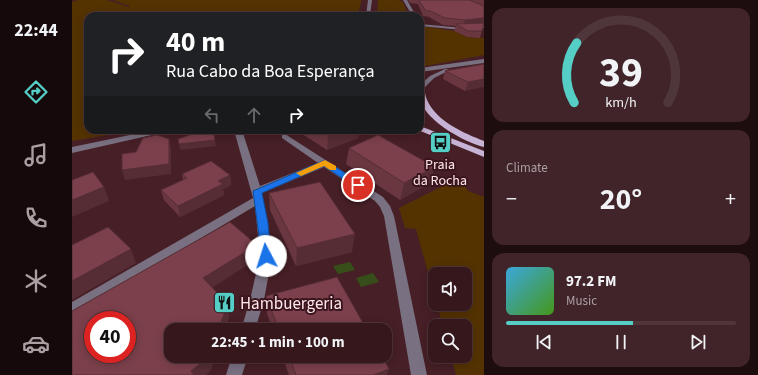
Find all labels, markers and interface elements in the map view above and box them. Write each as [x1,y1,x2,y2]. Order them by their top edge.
text: 22:44 [14,18,58,43]
text: 40 m [166,22,225,62]
icon: right [100,28,152,80]
text: 39 [599,43,643,103]
text: Rua Cabo da Boa Esperança [166,59,375,84]
icon: directions [22,78,50,106]
text: km/h [605,92,637,113]
icon: left [201,104,223,126]
icon: ahead [243,104,265,126]
icon: right [285,104,307,126]
bus stop icon: Praia da Rocha [427,129,453,155]
icon: music [22,141,50,169]
place label: Praia da Rocha [413,155,467,191]
text: Climate [506,159,548,177]
pin [341,168,375,202]
icon: arrive [347,174,369,196]
text: 20° [600,178,642,221]
text: − [506,183,517,215]
text: + [725,183,736,215]
icon: phone [22,204,50,232]
position arrow [245,235,287,277]
icon: climate [22,267,50,295]
map controls [428,267,472,363]
button: sound [428,267,472,311]
text: 97.2 FM [566,271,617,292]
restaurant icon: Hambuergeria [212,290,238,316]
place label: Hambuergeria [240,292,342,316]
text: Music [566,292,597,310]
speed limit sign: 40 [84,311,136,363]
button: search [428,319,472,363]
icon: car [22,330,50,358]
icon: previous [533,331,555,353]
icon: pause [610,331,632,353]
icon: next [687,331,709,353]
text: 22:45 · 1 min · 100 m [211,332,345,353]

